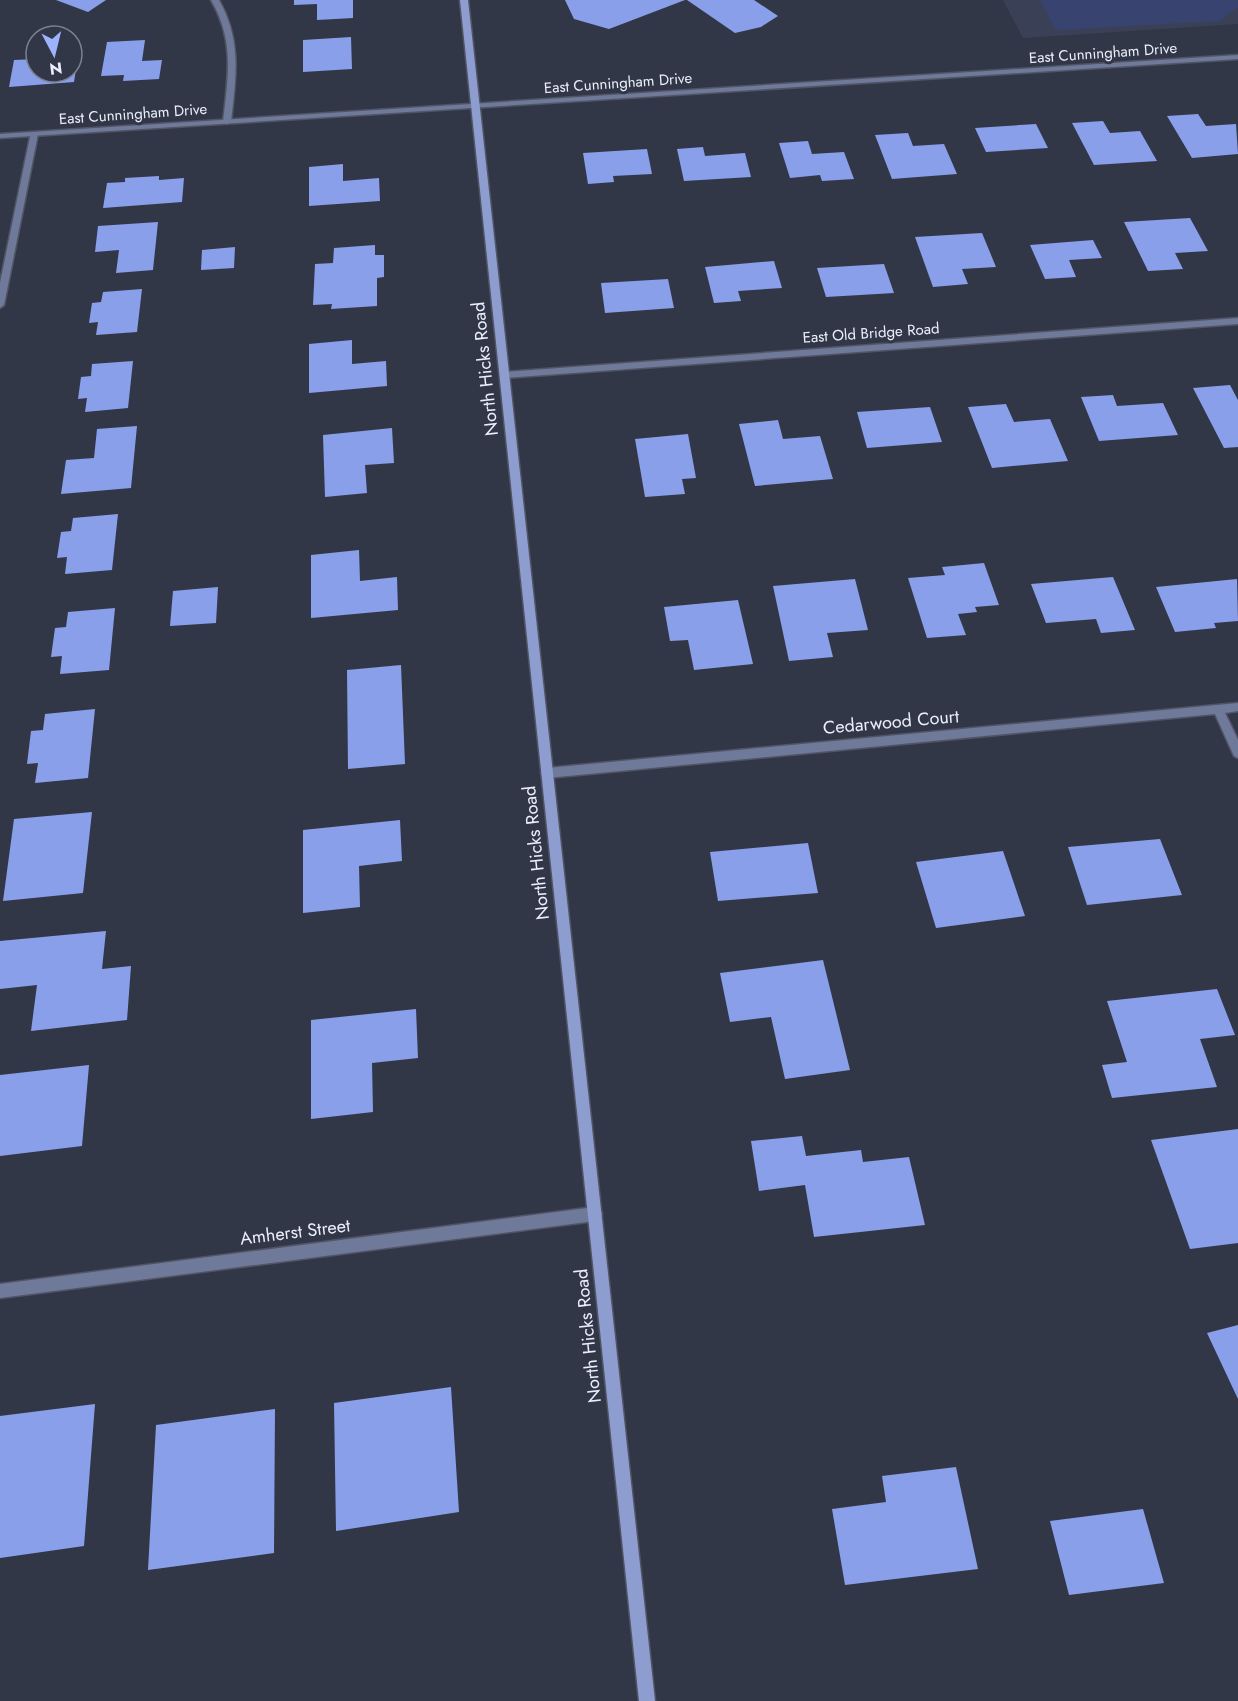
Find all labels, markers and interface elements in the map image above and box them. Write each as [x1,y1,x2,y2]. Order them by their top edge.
north arrow [24,24,84,84]
street label: East Cunningham Drive [1028,37,1178,69]
text: N [48,56,63,81]
street label: East Cunningham Drive [543,67,693,99]
street label: East Cunningham Drive [58,98,208,130]
street label: North Hicks Road [465,301,505,437]
street label: East Old Bridge Road [802,317,940,349]
street label: Cedarwood Court [822,703,961,741]
street label: North Hicks Road [516,785,556,921]
street label: Amherst Street [238,1212,352,1252]
street label: North Hicks Road [568,1268,608,1404]

